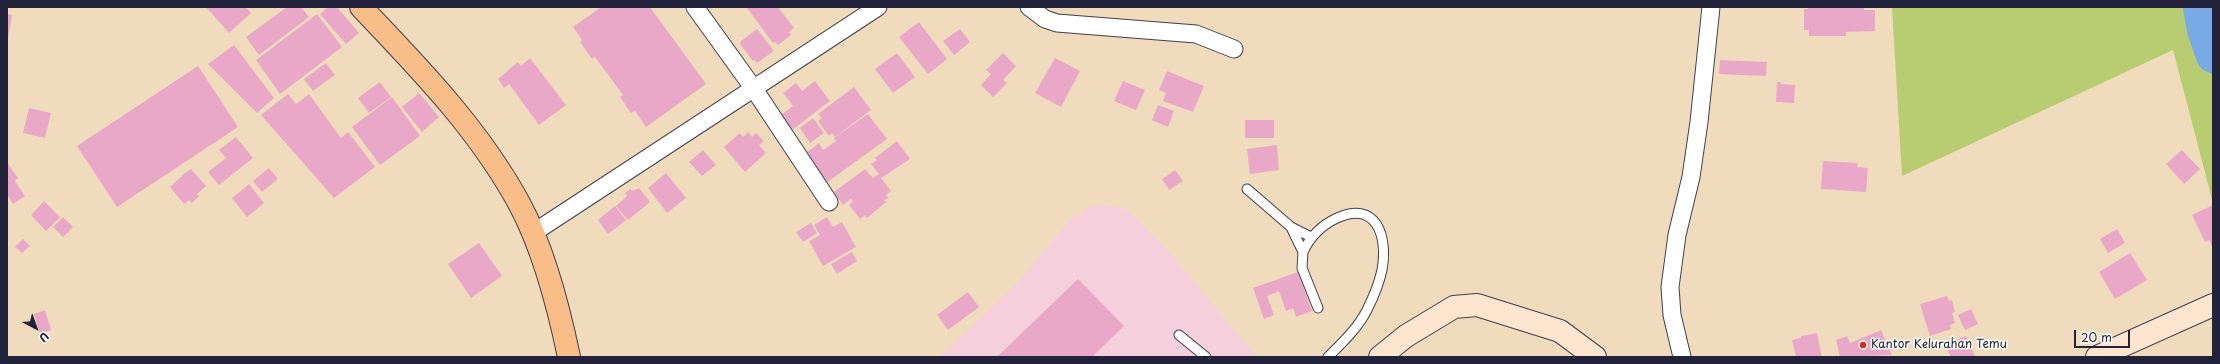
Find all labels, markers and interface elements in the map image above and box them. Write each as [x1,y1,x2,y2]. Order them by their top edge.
north arrow [16,308,56,348]
scale bar [2076,322,2132,348]
text: U [35,328,53,347]
text: 20 m [2081,328,2112,346]
place label: Kantor Kelurahan Temu [1871,338,2007,352]
marker: Kantor Kelurahan Temu [1858,340,1868,350]

